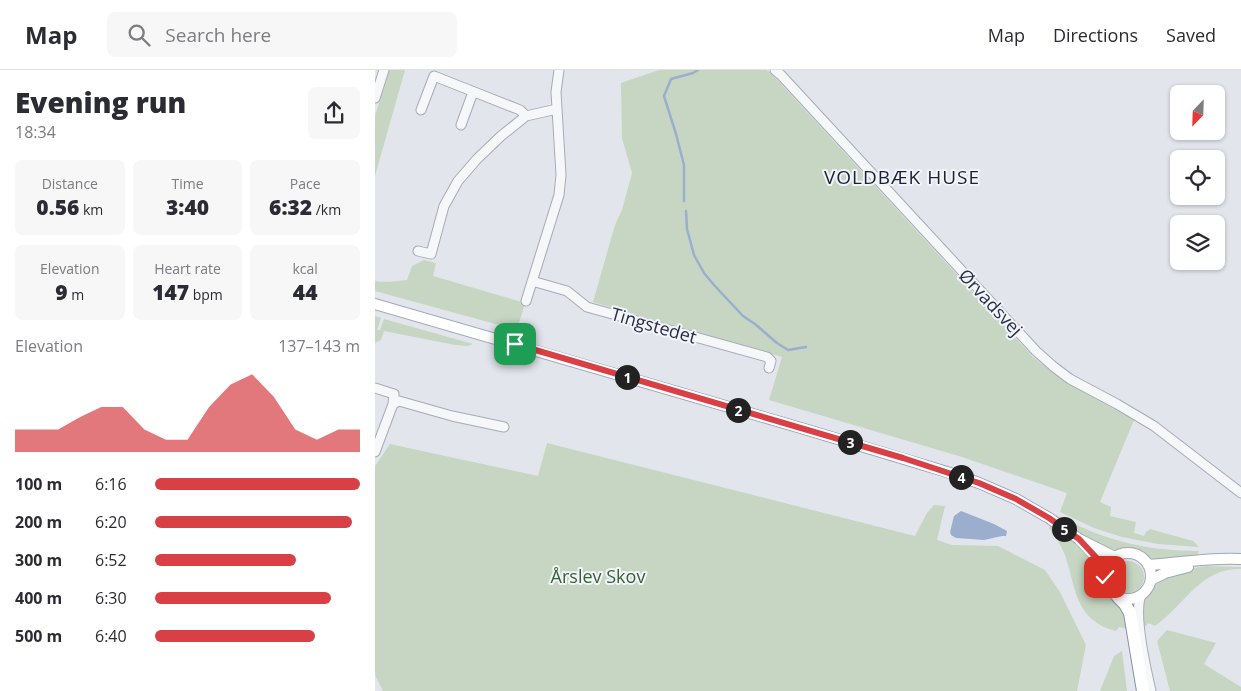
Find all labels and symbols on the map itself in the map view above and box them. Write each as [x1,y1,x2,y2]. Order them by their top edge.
north arrow [1170,85,1225,140]
district label: VOLDBÆK HUSE [824,164,980,190]
street label: Ørvadsvej [954,263,1028,341]
street label: Tingstedet [608,301,700,349]
pin [494,323,536,365]
pin: 1 [615,364,639,390]
pin: 2 [725,398,751,422]
pin: 3 [837,430,863,454]
pin: 4 [949,464,973,490]
pin: 5 [1051,516,1077,542]
pin [1084,556,1126,598]
park label: Årslev Skov [551,564,645,588]

